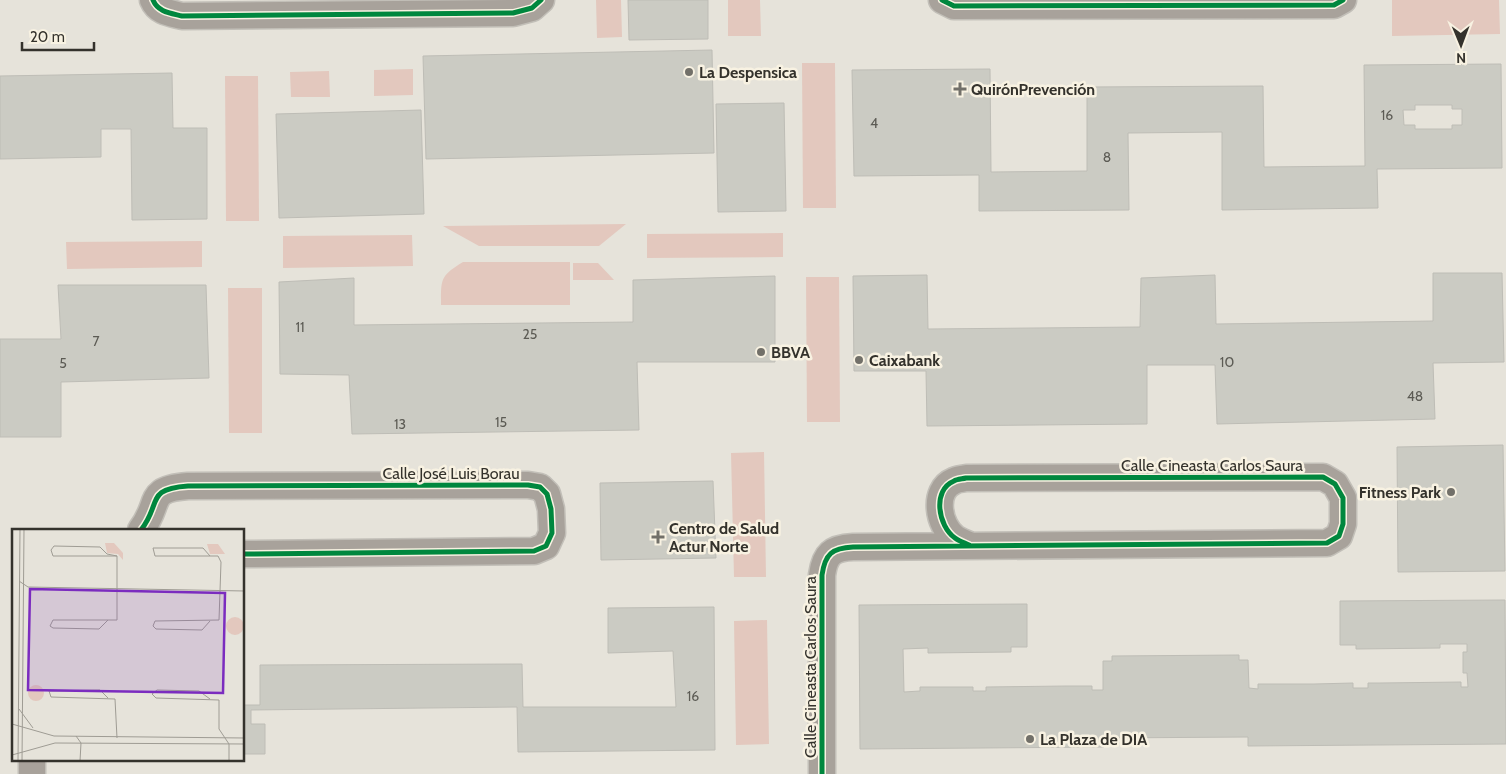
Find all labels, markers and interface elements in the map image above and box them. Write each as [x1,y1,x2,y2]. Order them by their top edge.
scale bar [22,20,95,52]
north arrow [1436,20,1486,70]
text: 20 m [30,28,65,46]
text: N [1456,49,1466,67]
place label: La Despensica [699,63,797,82]
marker: La Despensica [683,66,695,78]
place label: QuirónPrevención [971,80,1095,99]
marker: QuirónPrevención [953,82,967,96]
house number: 16 [1381,106,1393,124]
house number: 4 [870,114,878,132]
house number: 8 [1103,148,1111,166]
house number: 11 [295,318,305,336]
house number: 25 [523,325,537,343]
house number: 7 [92,332,100,350]
place label: BBVA [771,343,810,362]
marker: BBVA [755,346,767,358]
place label: Caixabank [869,351,940,370]
house number: 10 [1220,353,1234,371]
house number: 5 [59,354,67,372]
marker: Caixabank [853,354,865,366]
house number: 48 [1407,387,1423,405]
house number: 15 [495,413,507,431]
house number: 13 [394,415,406,433]
street label: Calle Cineasta Carlos Saura [1121,456,1303,475]
street label: Calle José Luis Borau [382,464,520,483]
place label: Fitness Park [1359,483,1441,502]
marker: Fitness Park [1445,486,1457,498]
place label: Centro de Salud Actur Norte [669,519,779,556]
inset map [12,529,245,762]
marker: Centro de Salud Actur Norte [651,530,665,544]
street label: Calle Cineasta Carlos Saura [801,576,820,758]
house number: 16 [687,687,699,705]
place label: La Plaza de DIA [1040,730,1147,749]
marker: La Plaza de DIA [1024,733,1036,745]

